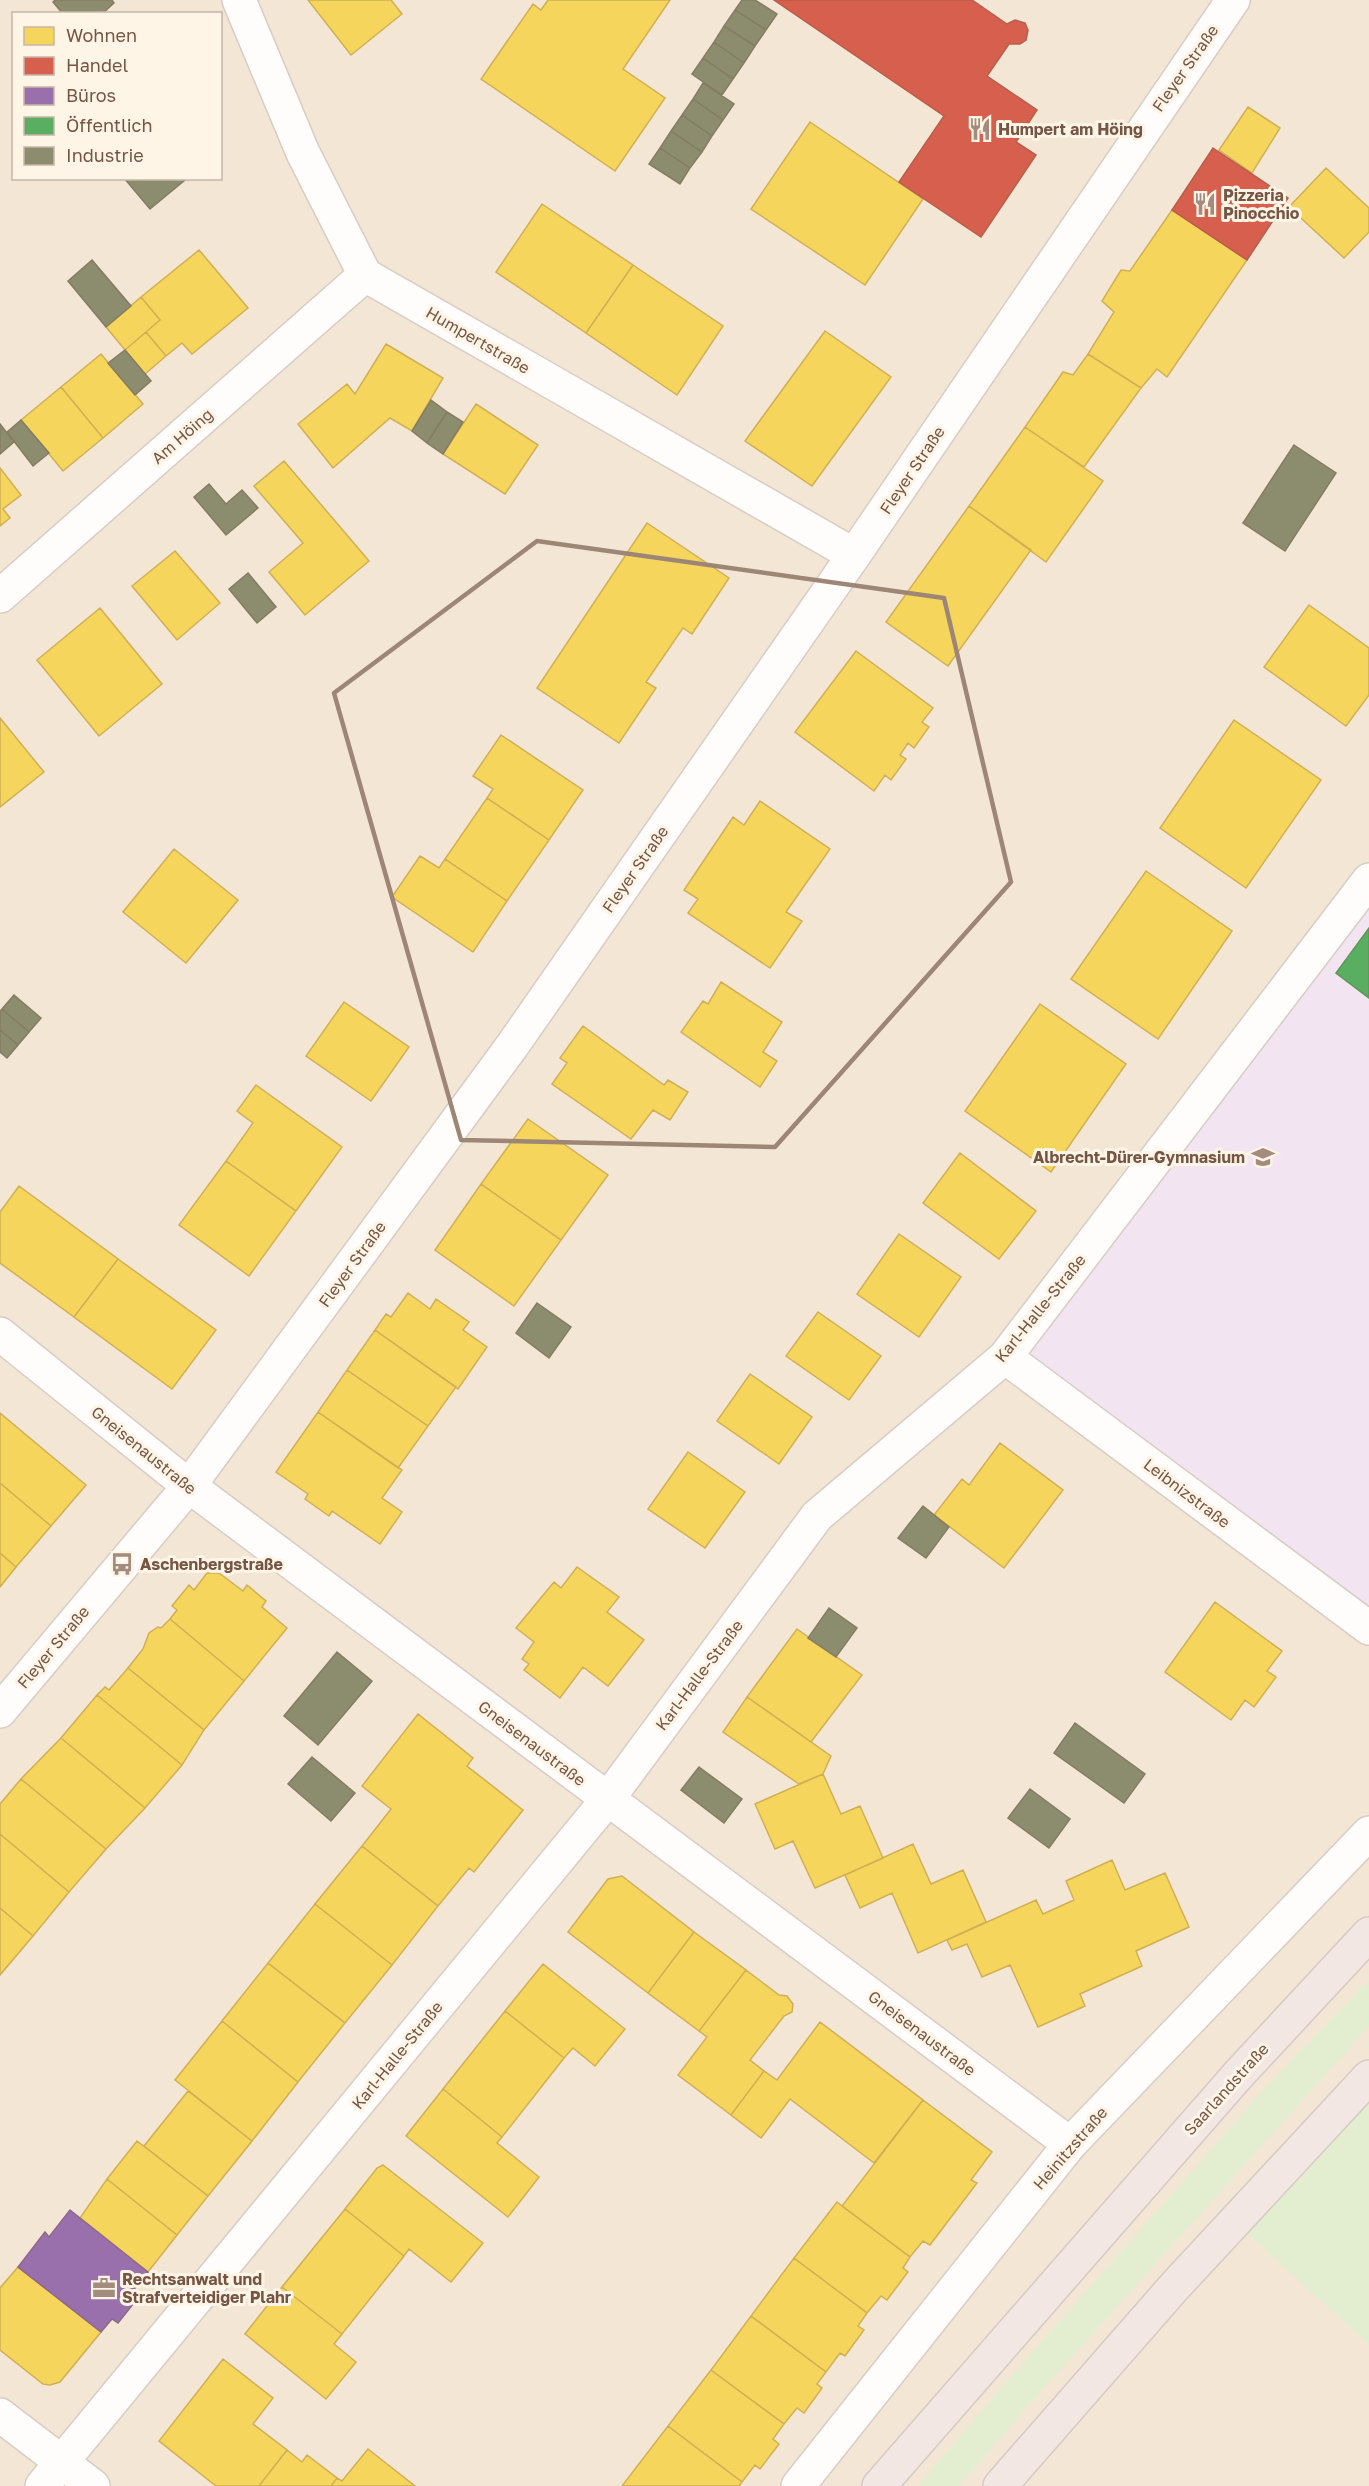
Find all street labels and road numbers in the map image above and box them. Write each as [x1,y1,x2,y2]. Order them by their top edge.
street label: Fleyer Straße [1148,21,1222,115]
street label: Humpertstraße [422,302,534,378]
street label: Am Höing [147,404,217,468]
street label: Fleyer Straße [875,422,949,518]
street label: Fleyer Straße [598,822,672,916]
street label: Fleyer Straße [314,1217,390,1311]
street label: Karl-Halle-Straße [990,1250,1090,1366]
street label: Gneisenaustraße [87,1401,201,1499]
street label: Leibnizstraße [1140,1454,1234,1532]
street label: Fleyer Straße [13,1602,93,1692]
street label: Karl-Halle-Straße [651,1616,747,1734]
street label: Gneisenaustraße [474,1696,590,1790]
street label: Gneisenaustraße [864,1986,980,2080]
street label: Karl-Halle-Straße [347,1997,447,2113]
street label: Saarlandstraße [1179,2039,1273,2139]
street label: Heinitzstraße [1029,2102,1111,2194]

